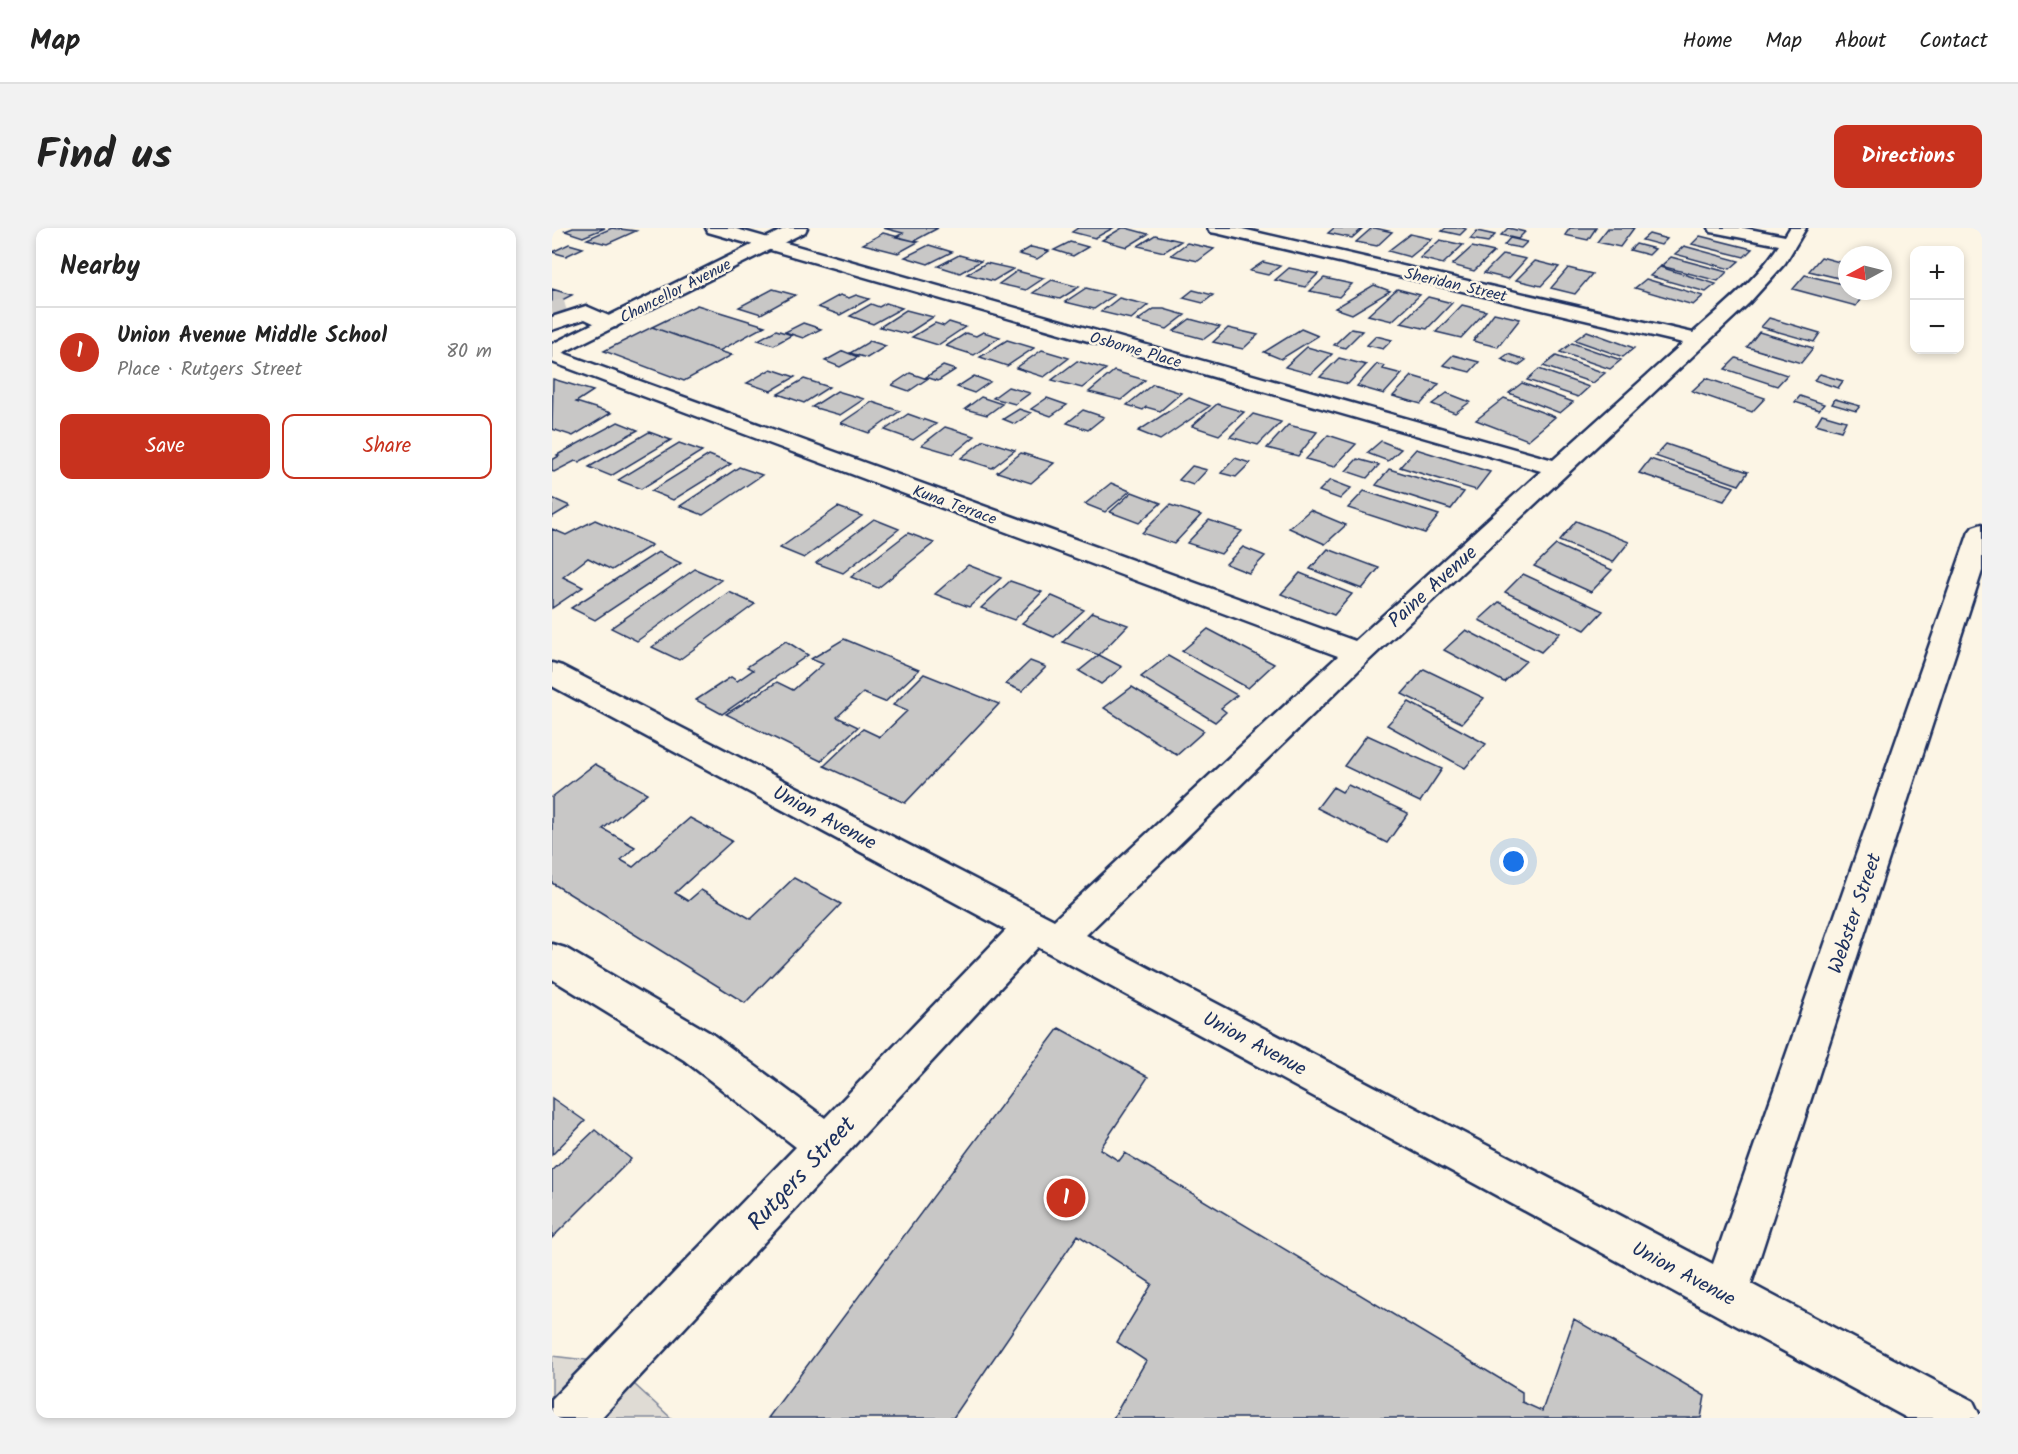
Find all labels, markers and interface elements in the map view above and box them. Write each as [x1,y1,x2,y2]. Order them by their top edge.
text: Map [30,19,81,64]
text: Home [1683,25,1732,58]
text: Map [1765,25,1802,58]
text: About [1835,25,1886,58]
text: Contact [1919,25,1988,58]
text: Find us [36,123,172,190]
button: Directions [1834,125,1982,188]
text: Nearby [60,246,140,288]
north arrow [1838,246,1892,300]
map controls [1910,246,1964,354]
button: + [1910,246,1964,300]
street label: Chancellor Avenue [615,252,736,330]
street label: Sheridan Street [1402,262,1510,310]
button: − [1910,300,1964,354]
text: Union Avenue Middle School [117,319,387,354]
street label: Osborne Place [1087,325,1184,375]
text: 1 [76,336,83,368]
text: 80 m [446,336,492,368]
text: Place · Rutgers Street [117,354,302,386]
button: Save [60,414,270,479]
button: Share [282,414,492,479]
street label: Kuna Terrace [909,479,1000,532]
street label: Paine Avenue [1381,538,1485,637]
street label: Union Avenue [766,778,882,860]
your location [1499,847,1528,876]
street label: Webster Street [1820,849,1892,978]
street label: Union Avenue [1196,1004,1312,1086]
street label: Rutgers Street [738,1107,867,1241]
pin: 1 [1046,1176,1086,1220]
street label: Union Avenue [1625,1234,1741,1316]

